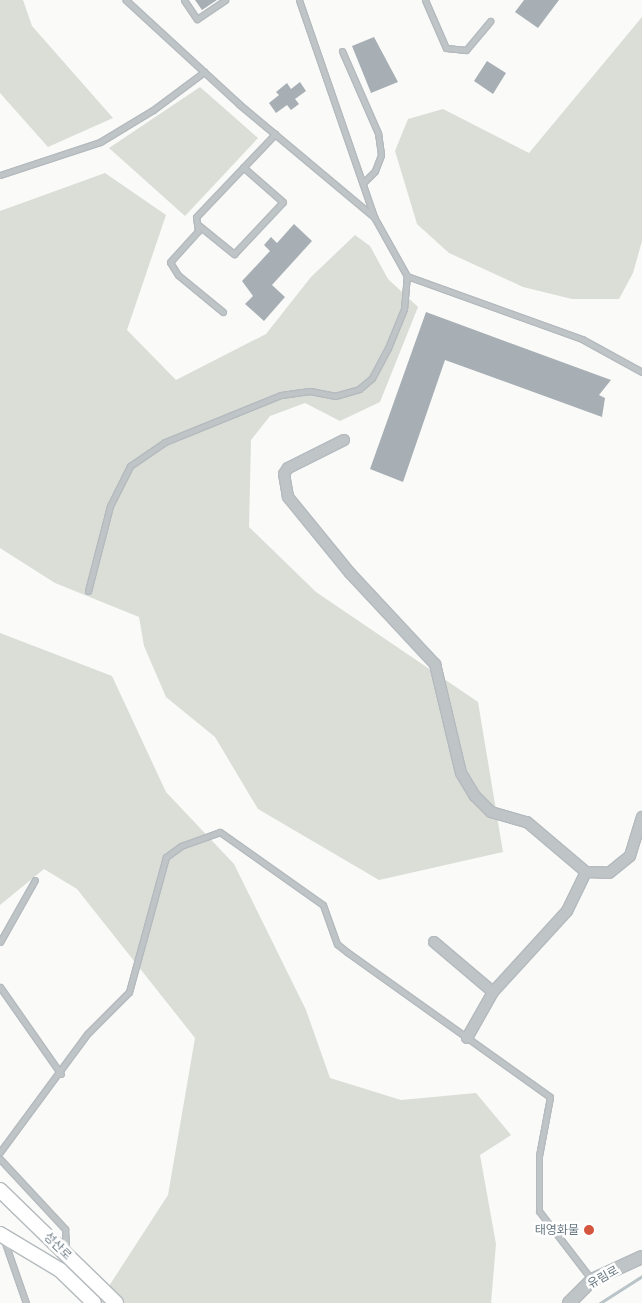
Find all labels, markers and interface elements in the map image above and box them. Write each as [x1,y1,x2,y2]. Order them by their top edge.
place label: 태영화물 [535,1223,579,1237]
marker: 태영화물 [583,1224,595,1236]
street label: 성산로 [41,1229,75,1263]
street label: 유림로 [585,1263,621,1291]

